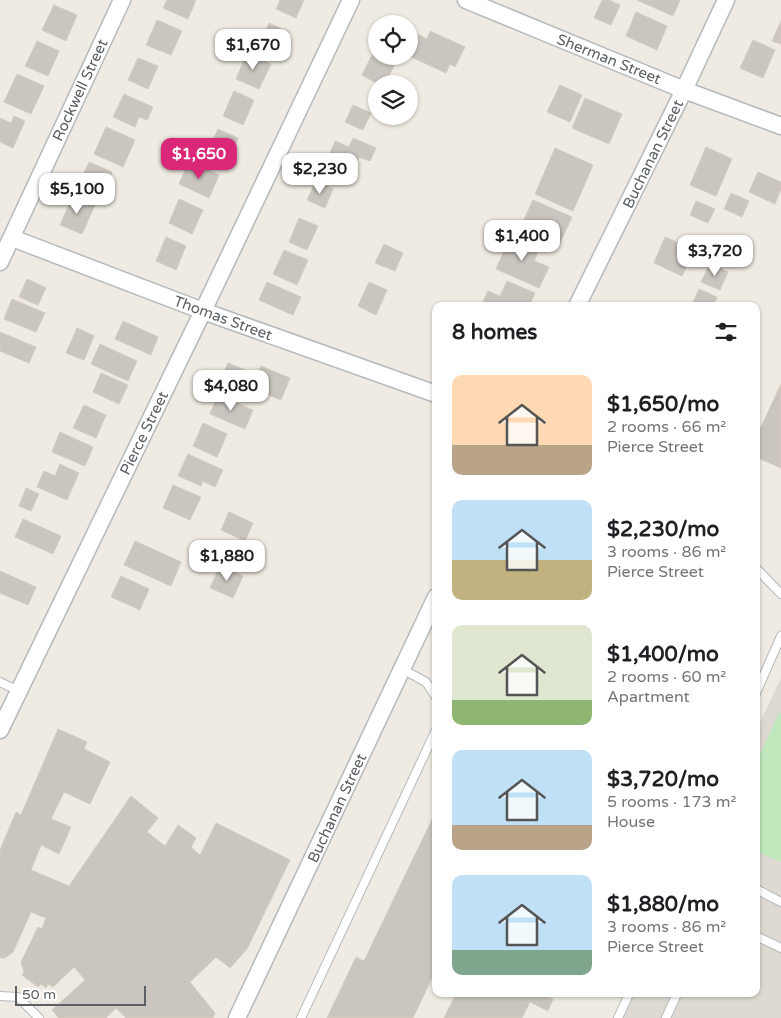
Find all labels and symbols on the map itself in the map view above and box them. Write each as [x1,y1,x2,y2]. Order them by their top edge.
pin: $1,670 [212,28,294,71]
street label: Sherman Street [554,30,664,88]
street label: Rockwell Street [48,36,112,144]
street label: Buchanan Street [619,97,687,211]
pin: $1,650 [158,138,240,180]
pin: $2,230 [279,152,361,195]
pin: $5,100 [36,172,118,215]
pin: $1,400 [481,220,563,262]
pin: $3,720 [674,234,756,277]
street label: Thomas Street [171,292,275,344]
pin: $4,080 [190,370,272,412]
street label: Pierce Street [116,388,172,478]
pin: $1,880 [186,540,268,582]
street label: Buchanan Street [304,750,370,865]
scale bar [15,983,146,1006]

